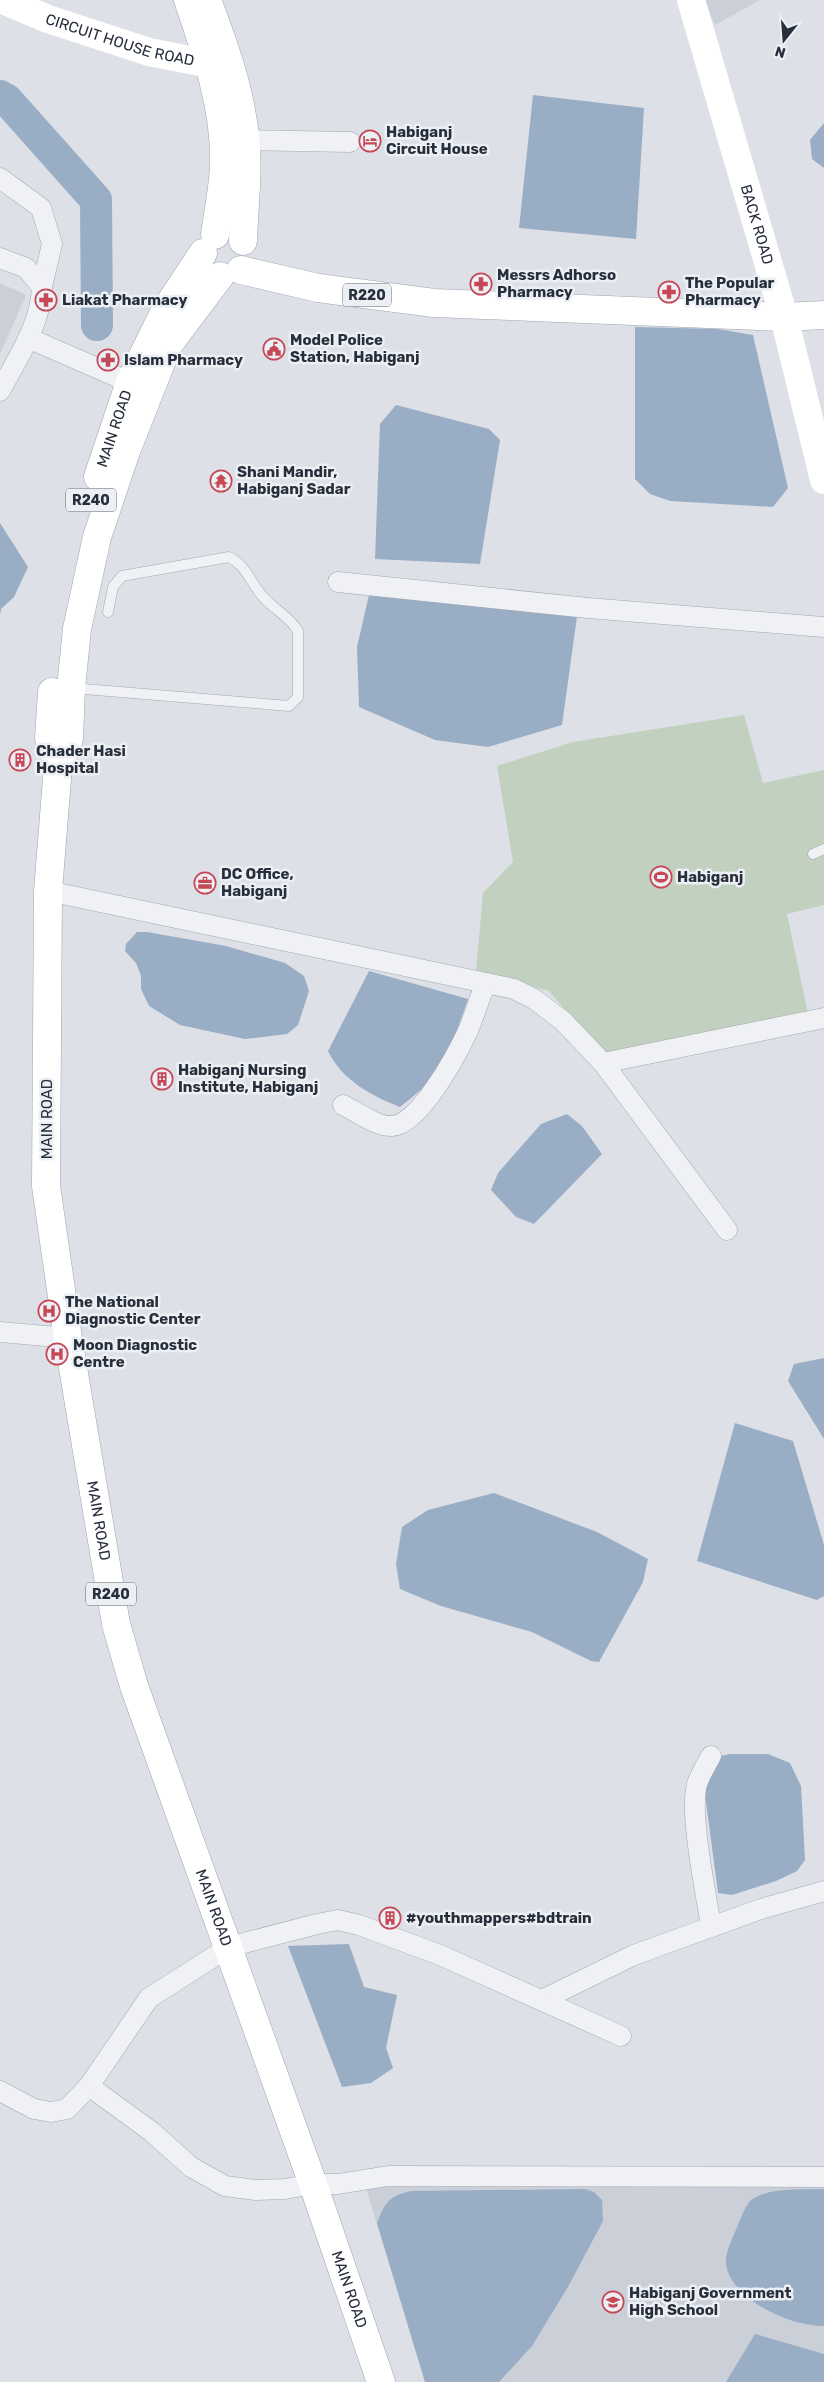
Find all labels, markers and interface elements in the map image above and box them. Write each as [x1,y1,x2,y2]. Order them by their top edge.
street label: CIRCUIT HOUSE ROAD [43,10,196,70]
north arrow [759,15,809,65]
text: N [773,42,788,62]
place label: Habiganj Circuit House [386,123,488,158]
hotel icon: Habiganj Circuit House [358,129,382,153]
street label: BACK ROAD [737,182,777,267]
place label: Messrs Adhorso Pharmacy [497,266,616,301]
pharmacy icon: Messrs Adhorso Pharmacy [469,272,493,296]
place label: The Popular Pharmacy [685,274,774,309]
pharmacy icon: The Popular Pharmacy [657,280,681,304]
road number: R220 [343,284,391,306]
pharmacy icon: Liakat Pharmacy [34,288,58,312]
place label: Liakat Pharmacy [62,291,187,309]
place label: Model Police Station, Habiganj [290,331,420,366]
public building icon: Model Police Station, Habiganj [262,337,286,361]
pharmacy icon: Islam Pharmacy [96,348,120,372]
place label: Islam Pharmacy [124,351,243,369]
street label: MAIN ROAD [93,388,136,470]
place label: Shani Mandir, Habiganj Sadar [237,463,351,498]
temple icon: Shani Mandir, Habiganj Sadar [209,469,233,493]
road number: R240 [66,488,116,512]
place label: Chader Hasi Hospital [36,742,126,777]
building icon: Chader Hasi Hospital [8,748,32,772]
place label: DC Office, Habiganj [221,865,294,900]
sports icon: Habiganj [649,865,673,889]
place label: Habiganj [677,868,743,886]
office icon: DC Office, Habiganj [193,871,217,895]
place label: Habiganj Nursing Institute, Habiganj [178,1061,318,1096]
building icon: Habiganj Nursing Institute, Habiganj [150,1067,174,1091]
street label: MAIN ROAD [38,1079,56,1159]
place label: The National Diagnostic Center [65,1293,201,1328]
hospital icon: The National Diagnostic Center [37,1299,61,1323]
place label: Moon Diagnostic Centre [73,1336,197,1371]
hospital icon: Moon Diagnostic Centre [45,1342,69,1366]
street label: MAIN ROAD [83,1479,114,1562]
road number: R240 [86,1582,136,1606]
street label: MAIN ROAD [192,1867,236,1949]
building icon: #youthmappers#bdtrain [378,1906,402,1930]
place label: #youthmappers#bdtrain [406,1909,592,1927]
street label: MAIN ROAD [328,2248,371,2330]
place label: Habiganj Government High School [629,2284,791,2319]
school or university icon: Habiganj Government High School [601,2290,625,2314]

